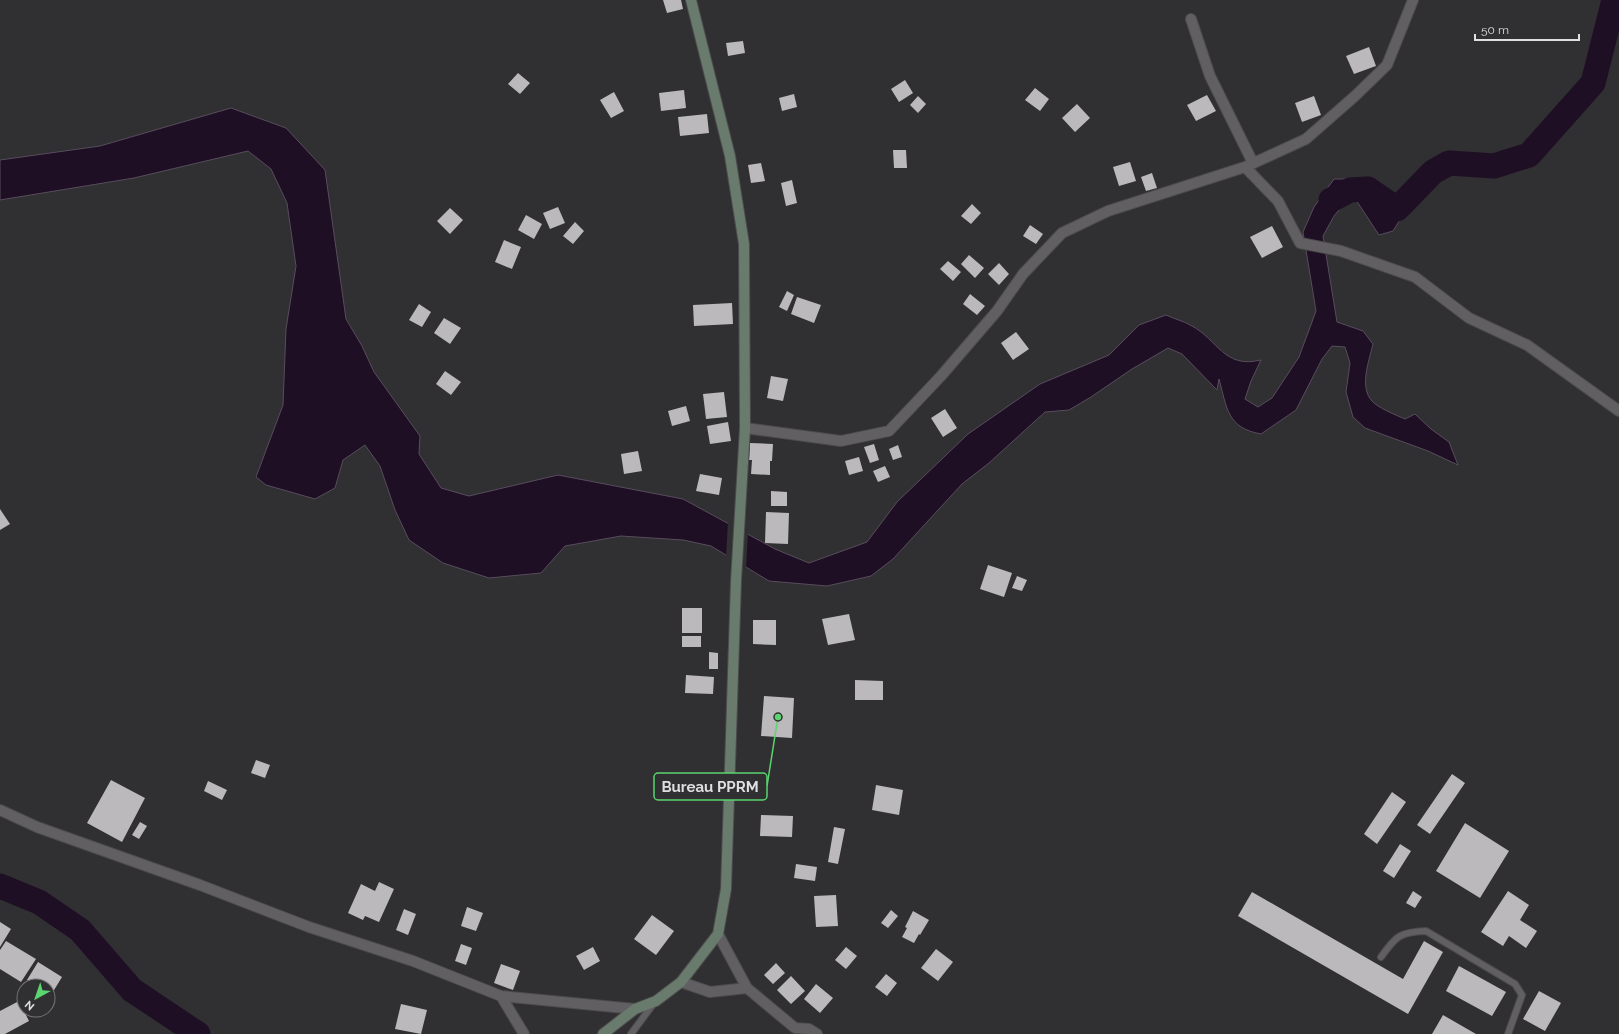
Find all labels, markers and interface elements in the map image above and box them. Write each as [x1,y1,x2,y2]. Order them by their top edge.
scale bar [1475,16,1579,42]
text: 50 m [1481,23,1509,37]
callout: Bureau PPRM [654,773,767,800]
text: Bureau PPRM [661,778,759,796]
north arrow [16,978,56,1018]
text: N [22,998,37,1013]

